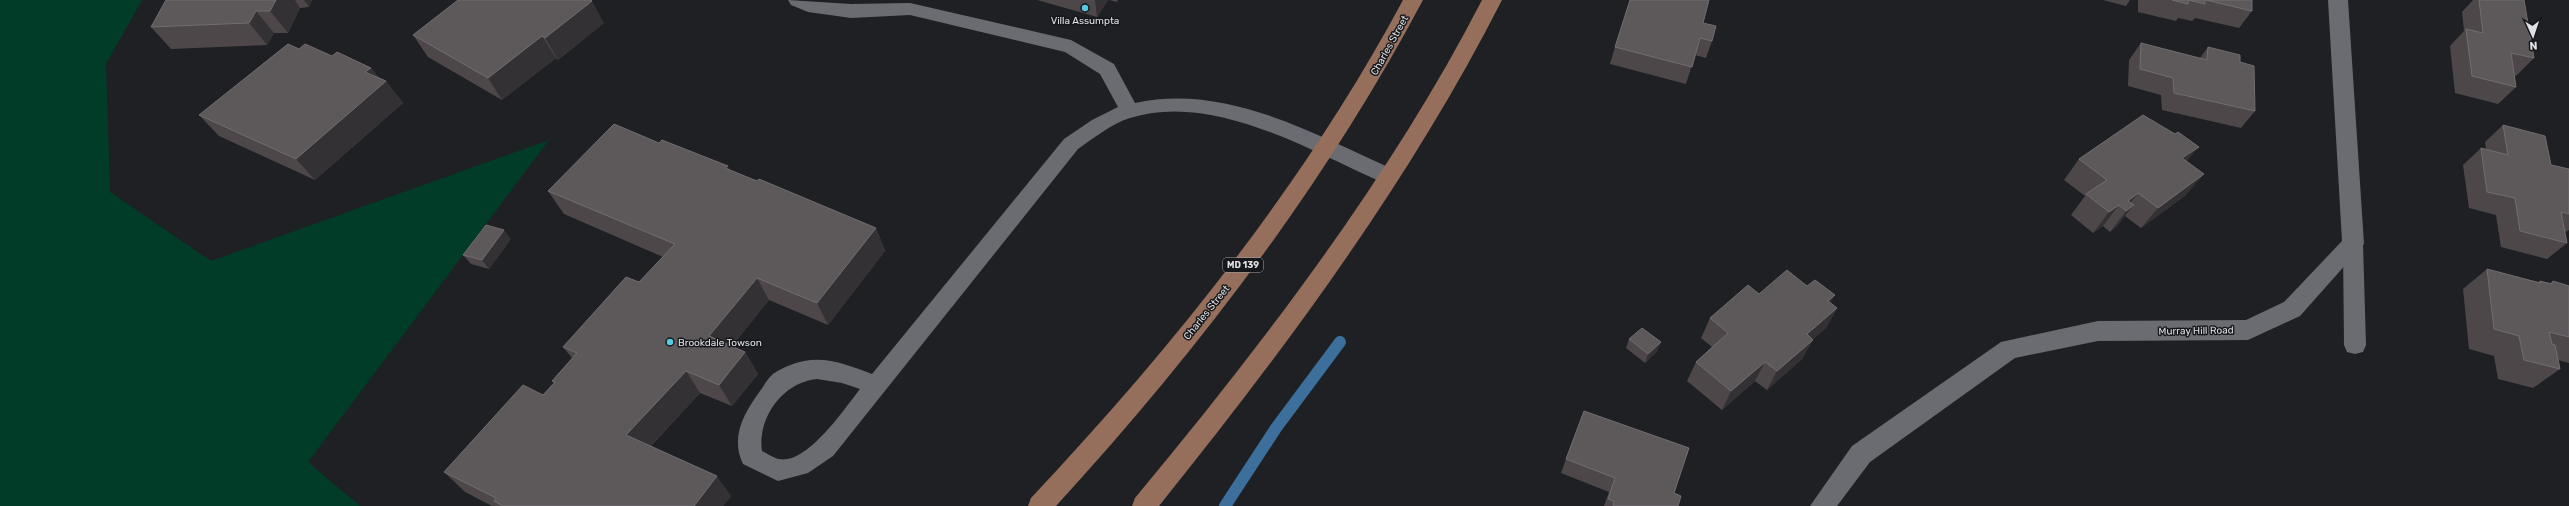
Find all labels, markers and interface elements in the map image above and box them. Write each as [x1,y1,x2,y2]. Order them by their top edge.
marker: Villa Assumpta [1080,3,1090,13]
street label: Charles Street [1368,13,1411,78]
place label: Villa Assumpta [1051,15,1119,27]
north arrow [2513,16,2553,56]
text: N [2529,39,2538,52]
road number: MD 139 [1223,258,1263,272]
street label: Charles Street [1181,283,1232,342]
street label: Murray Hill Road [2158,324,2234,338]
marker: Brookdale Towson [665,337,675,347]
place label: Brookdale Towson [678,337,762,349]

